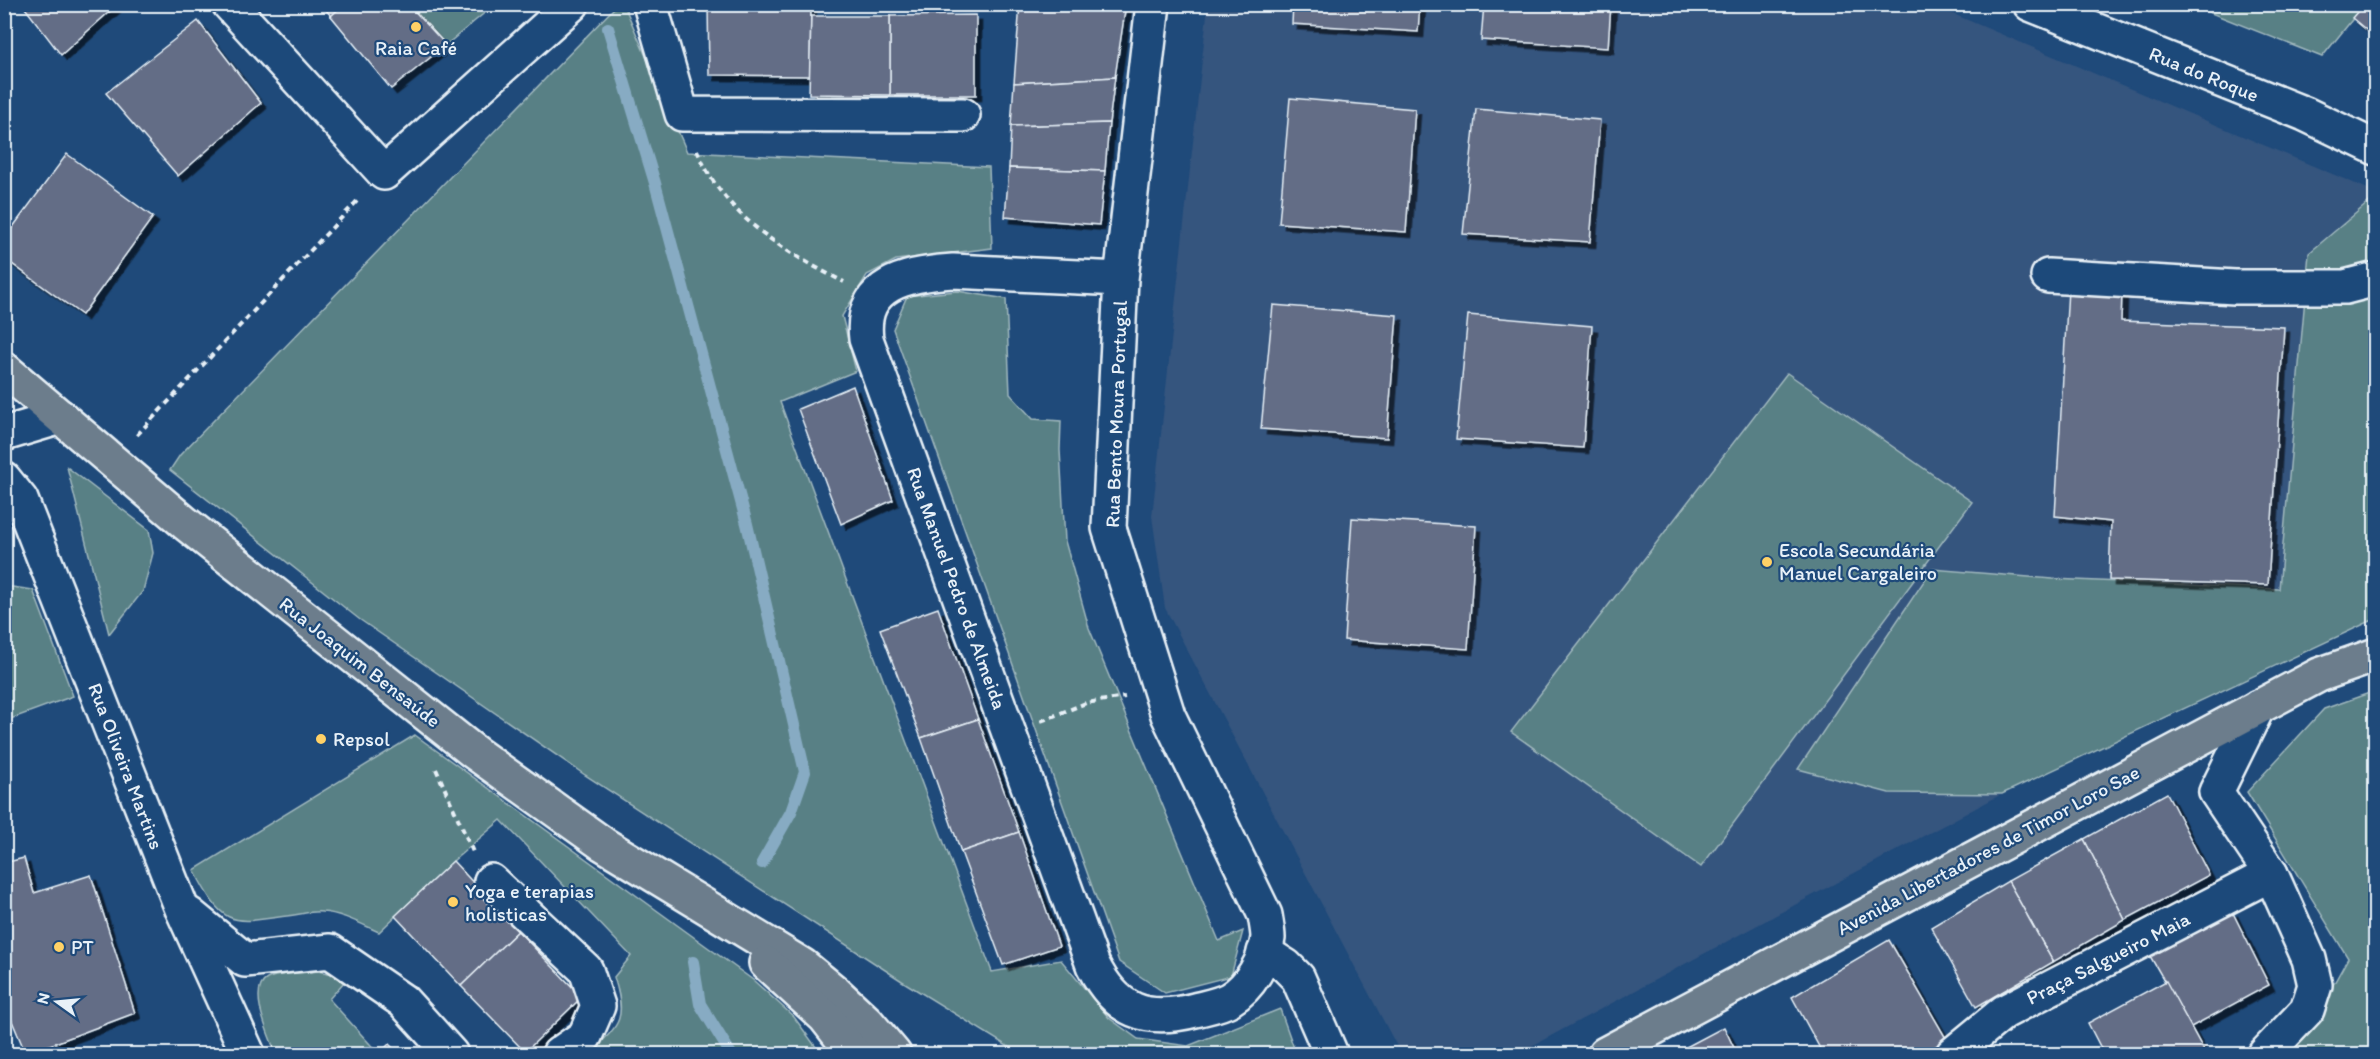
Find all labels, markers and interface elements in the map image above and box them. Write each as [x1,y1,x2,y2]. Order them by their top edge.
marker: Raia Café [409,20,423,34]
place label: Raia Café [375,36,457,60]
street label: Rua do Roque [2146,41,2262,107]
street label: Rua Bento Moura Portugal [1100,300,1132,528]
street label: Rua Manuel Pedro de Almeida [902,464,1012,712]
place label: Escola Secundária Manuel Cargaleiro [1779,538,1937,585]
marker: Escola Secundária Manuel Cargaleiro [1760,555,1774,569]
street label: Rua Joaquim Bensaúde [275,592,445,732]
street label: Rua Oliveira Martins [83,679,169,853]
place label: Repsol [333,727,390,751]
marker: Repsol [314,732,328,746]
street label: Avenida Libertadores de Timor Loro Sae [1833,760,2143,940]
place label: Yoga e terapias holisticas [465,879,594,926]
marker: Yoga e terapias holisticas [446,895,460,909]
street label: Praça Salgueiro Maia [2022,906,2194,1010]
place label: PT [71,935,94,959]
marker: PT [52,940,66,954]
north arrow [27,972,87,1032]
text: N [32,991,54,1006]

